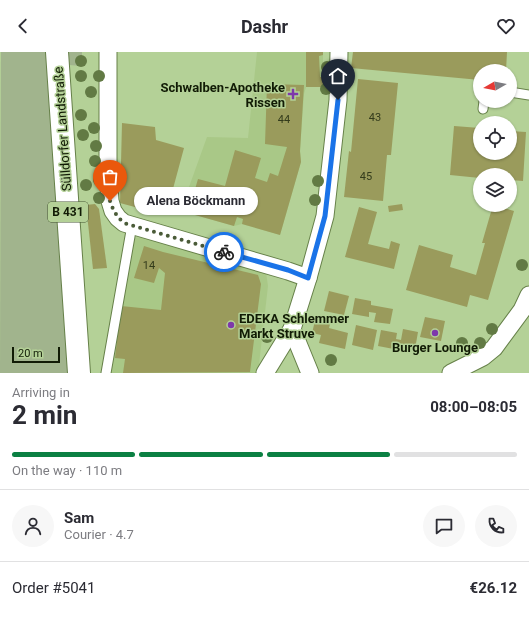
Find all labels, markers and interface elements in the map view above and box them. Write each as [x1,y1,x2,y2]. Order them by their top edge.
icon: back [12,15,34,37]
icon: heart [495,15,517,37]
text: Dashr [241,16,288,37]
pin [321,59,355,100]
north arrow [473,64,517,108]
map controls [473,64,517,212]
icon: home [327,65,349,87]
street label: Sülldorfer Landstraße [51,66,74,192]
place label: Schwalben-Apotheke Rissen [161,80,285,110]
marker: Schwalben-Apotheke Rissen [288,89,298,99]
house number: 43 [369,111,381,124]
house number: 44 [278,113,290,126]
button: locate [473,116,517,160]
pin [93,160,127,201]
icon: bag [99,166,121,188]
button: layers [473,168,517,212]
house number: 45 [360,170,372,183]
callout: Alena Böckmann [134,187,258,215]
text: Alena Böckmann [147,193,245,208]
road number: B 431 [48,202,88,222]
courier [204,232,244,272]
icon: bike [213,241,235,263]
house number: 14 [143,259,155,272]
place label: EDEKA Schlemmer Markt Struve [239,311,349,341]
marker: EDEKA Schlemmer Markt Struve [226,320,236,330]
marker: Burger Lounge [430,328,440,338]
place label: Burger Lounge [392,340,478,355]
scale bar [12,345,60,364]
text: 20 m [18,347,43,360]
text: Arriving in [12,385,70,400]
text: 08:00–08:05 [430,398,517,416]
text: 2 min [12,400,77,430]
text: On the way · 110 m [12,463,122,478]
button: person [12,505,54,547]
button: chat [423,505,465,547]
button: phone [475,505,517,547]
text: Sam [64,509,94,527]
text: Courier · 4.7 [64,527,134,542]
text: Order #5041 [12,579,95,597]
text: €26.12 [470,579,517,597]

